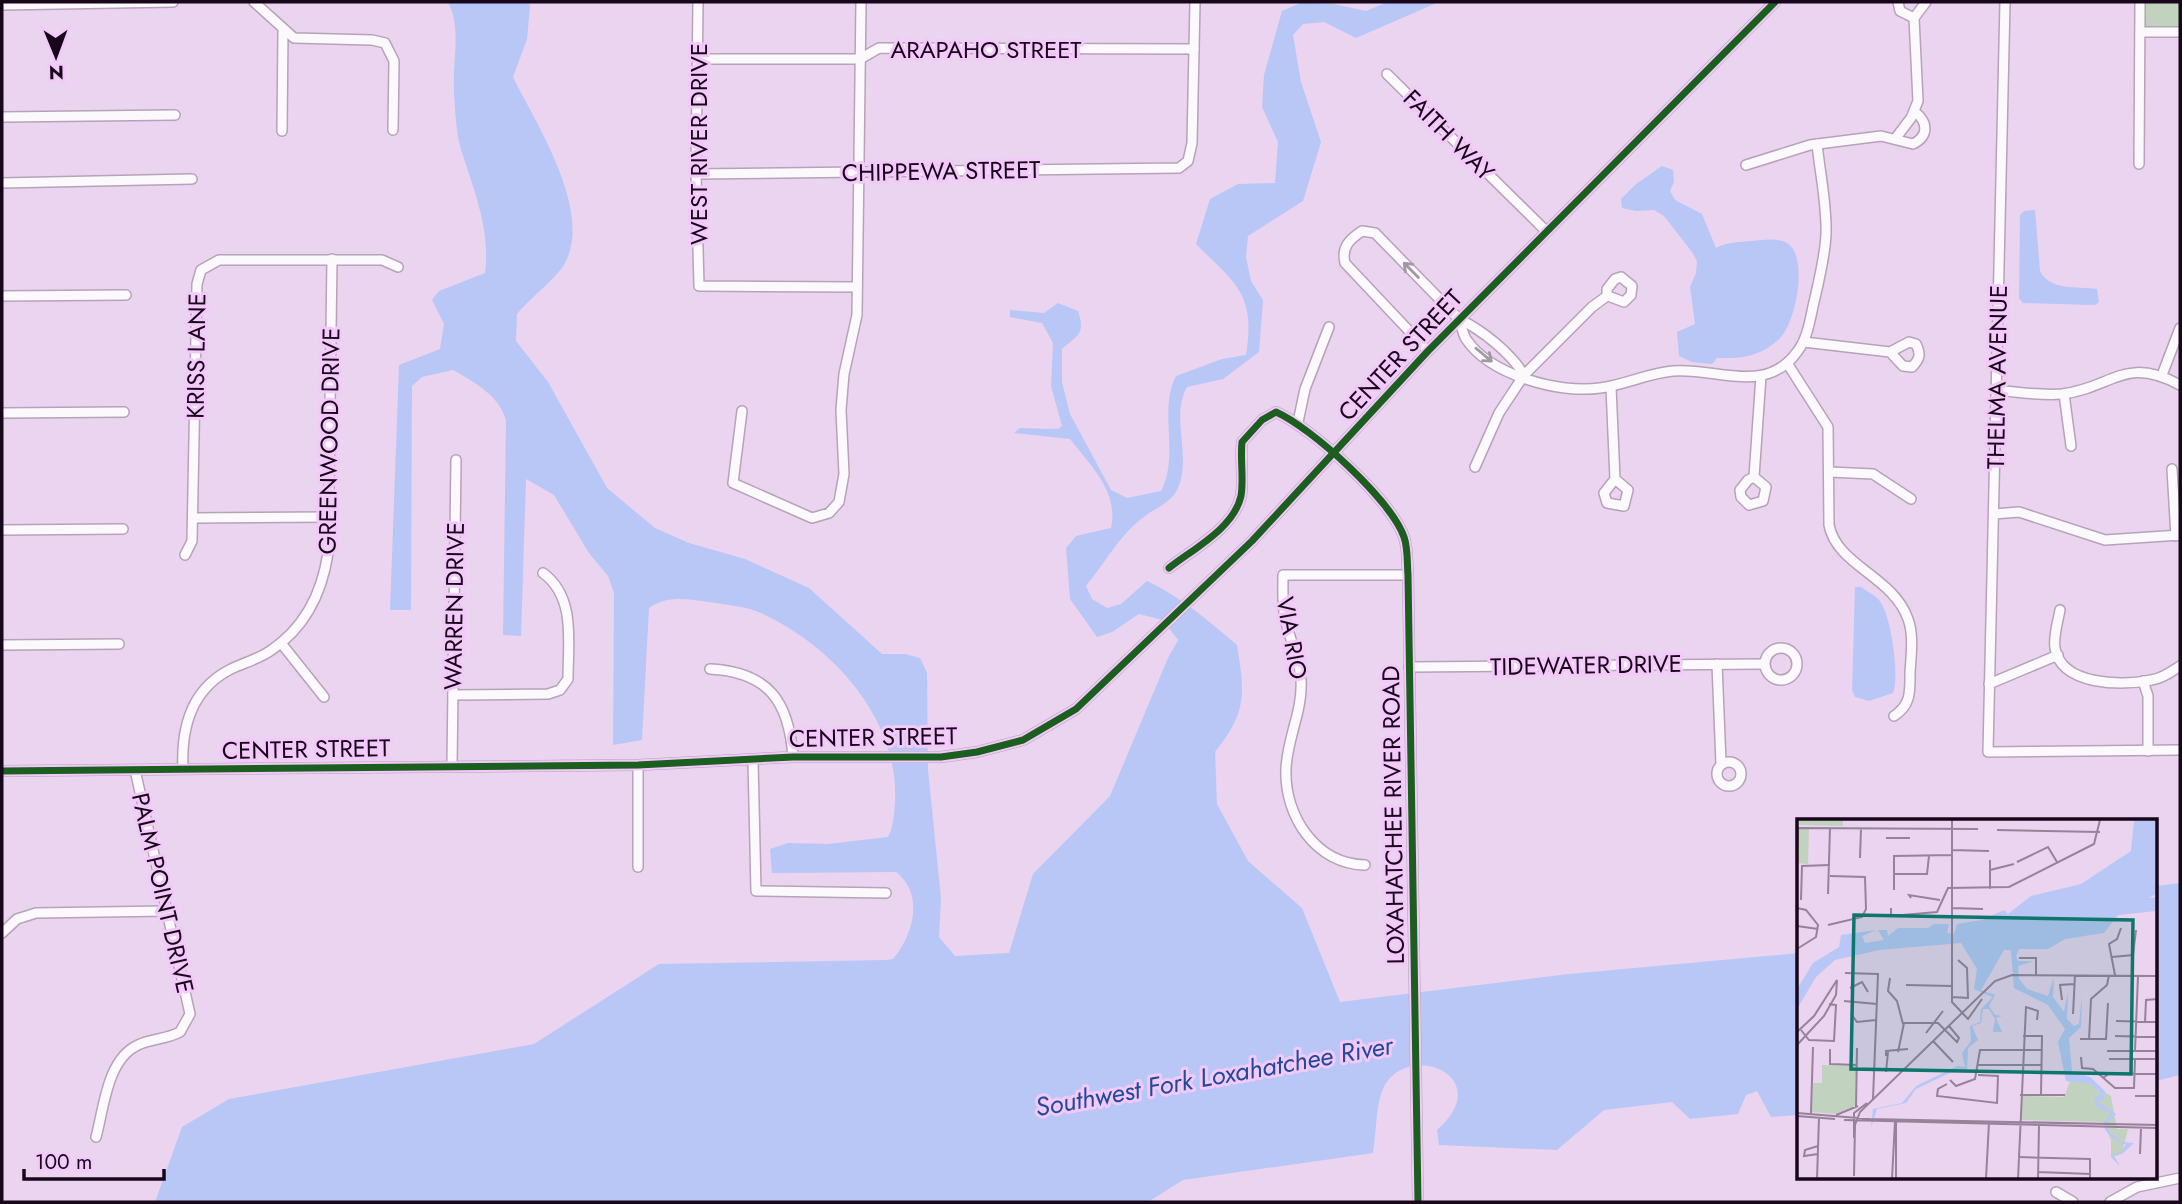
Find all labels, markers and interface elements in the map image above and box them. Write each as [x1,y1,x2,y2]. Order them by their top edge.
north arrow [21,21,91,91]
street label: ARAPAHO STREET [890,32,1082,67]
street label: WEST RIVER DRIVE [681,43,716,245]
text: N [49,59,64,86]
street label: FAITH WAY [1395,81,1503,189]
street label: CHIPPEWA STREET [841,152,1041,190]
one-way arrow [1403,262,1420,279]
street label: CENTER STREET [1330,281,1470,429]
street label: THELMA AVENUE [1978,285,2016,469]
street label: KRISS LANE [177,293,215,419]
street label: GREENWOOD DRIVE [310,327,348,555]
one-way arrow [1475,347,1493,363]
street label: WARREN DRIVE [435,522,473,690]
street label: VIA RIO [1268,594,1316,682]
street label: TIDEWATER DRIVE [1490,646,1682,684]
street label: LOXAHATCHEE RIVER ROAD [1373,665,1413,965]
street label: CENTER STREET [788,718,958,756]
street label: CENTER STREET [221,730,391,768]
street label: PALM POINT DRIVE [123,789,203,997]
inset map [1797,819,2158,1180]
water label: Southwest Fork Loxahatchee River [1032,1026,1397,1126]
scale bar [24,1138,164,1182]
text: 100 m [35,1147,92,1177]

